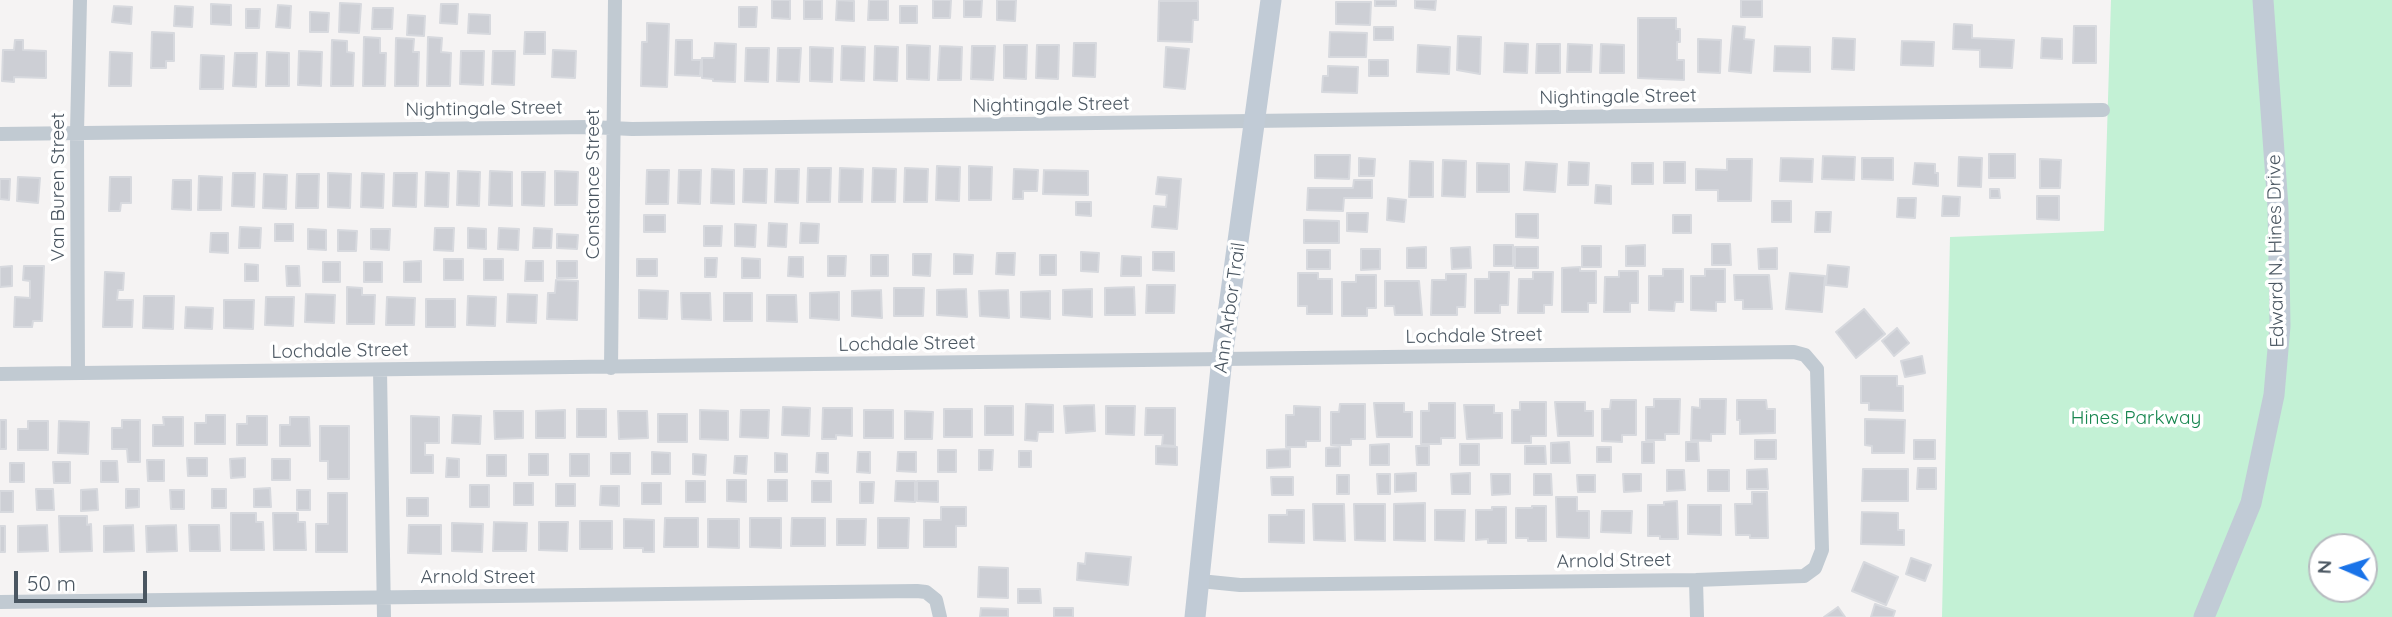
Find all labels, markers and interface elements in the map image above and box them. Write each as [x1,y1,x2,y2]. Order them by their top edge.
street label: Nightingale Street [1539,84,1697,110]
street label: Nightingale Street [972,92,1130,118]
street label: Nightingale Street [405,96,563,122]
street label: Constance Street [582,109,604,259]
street label: Van Buren Street [47,113,69,261]
street label: Edward N. Hines Drive [2263,154,2289,348]
street label: Ann Arbor Trail [1210,241,1250,375]
street label: Lochdale Street [1405,323,1543,349]
street label: Lochdale Street [838,331,976,357]
street label: Lochdale Street [271,338,409,364]
park label: Hines Parkway [2071,407,2201,429]
north arrow [2308,533,2378,603]
street label: Arnold Street [1556,549,1672,573]
scale bar [18,558,150,602]
text: N [2312,559,2336,575]
street label: Arnold Street [421,566,535,588]
text: 50 m [27,570,76,596]

